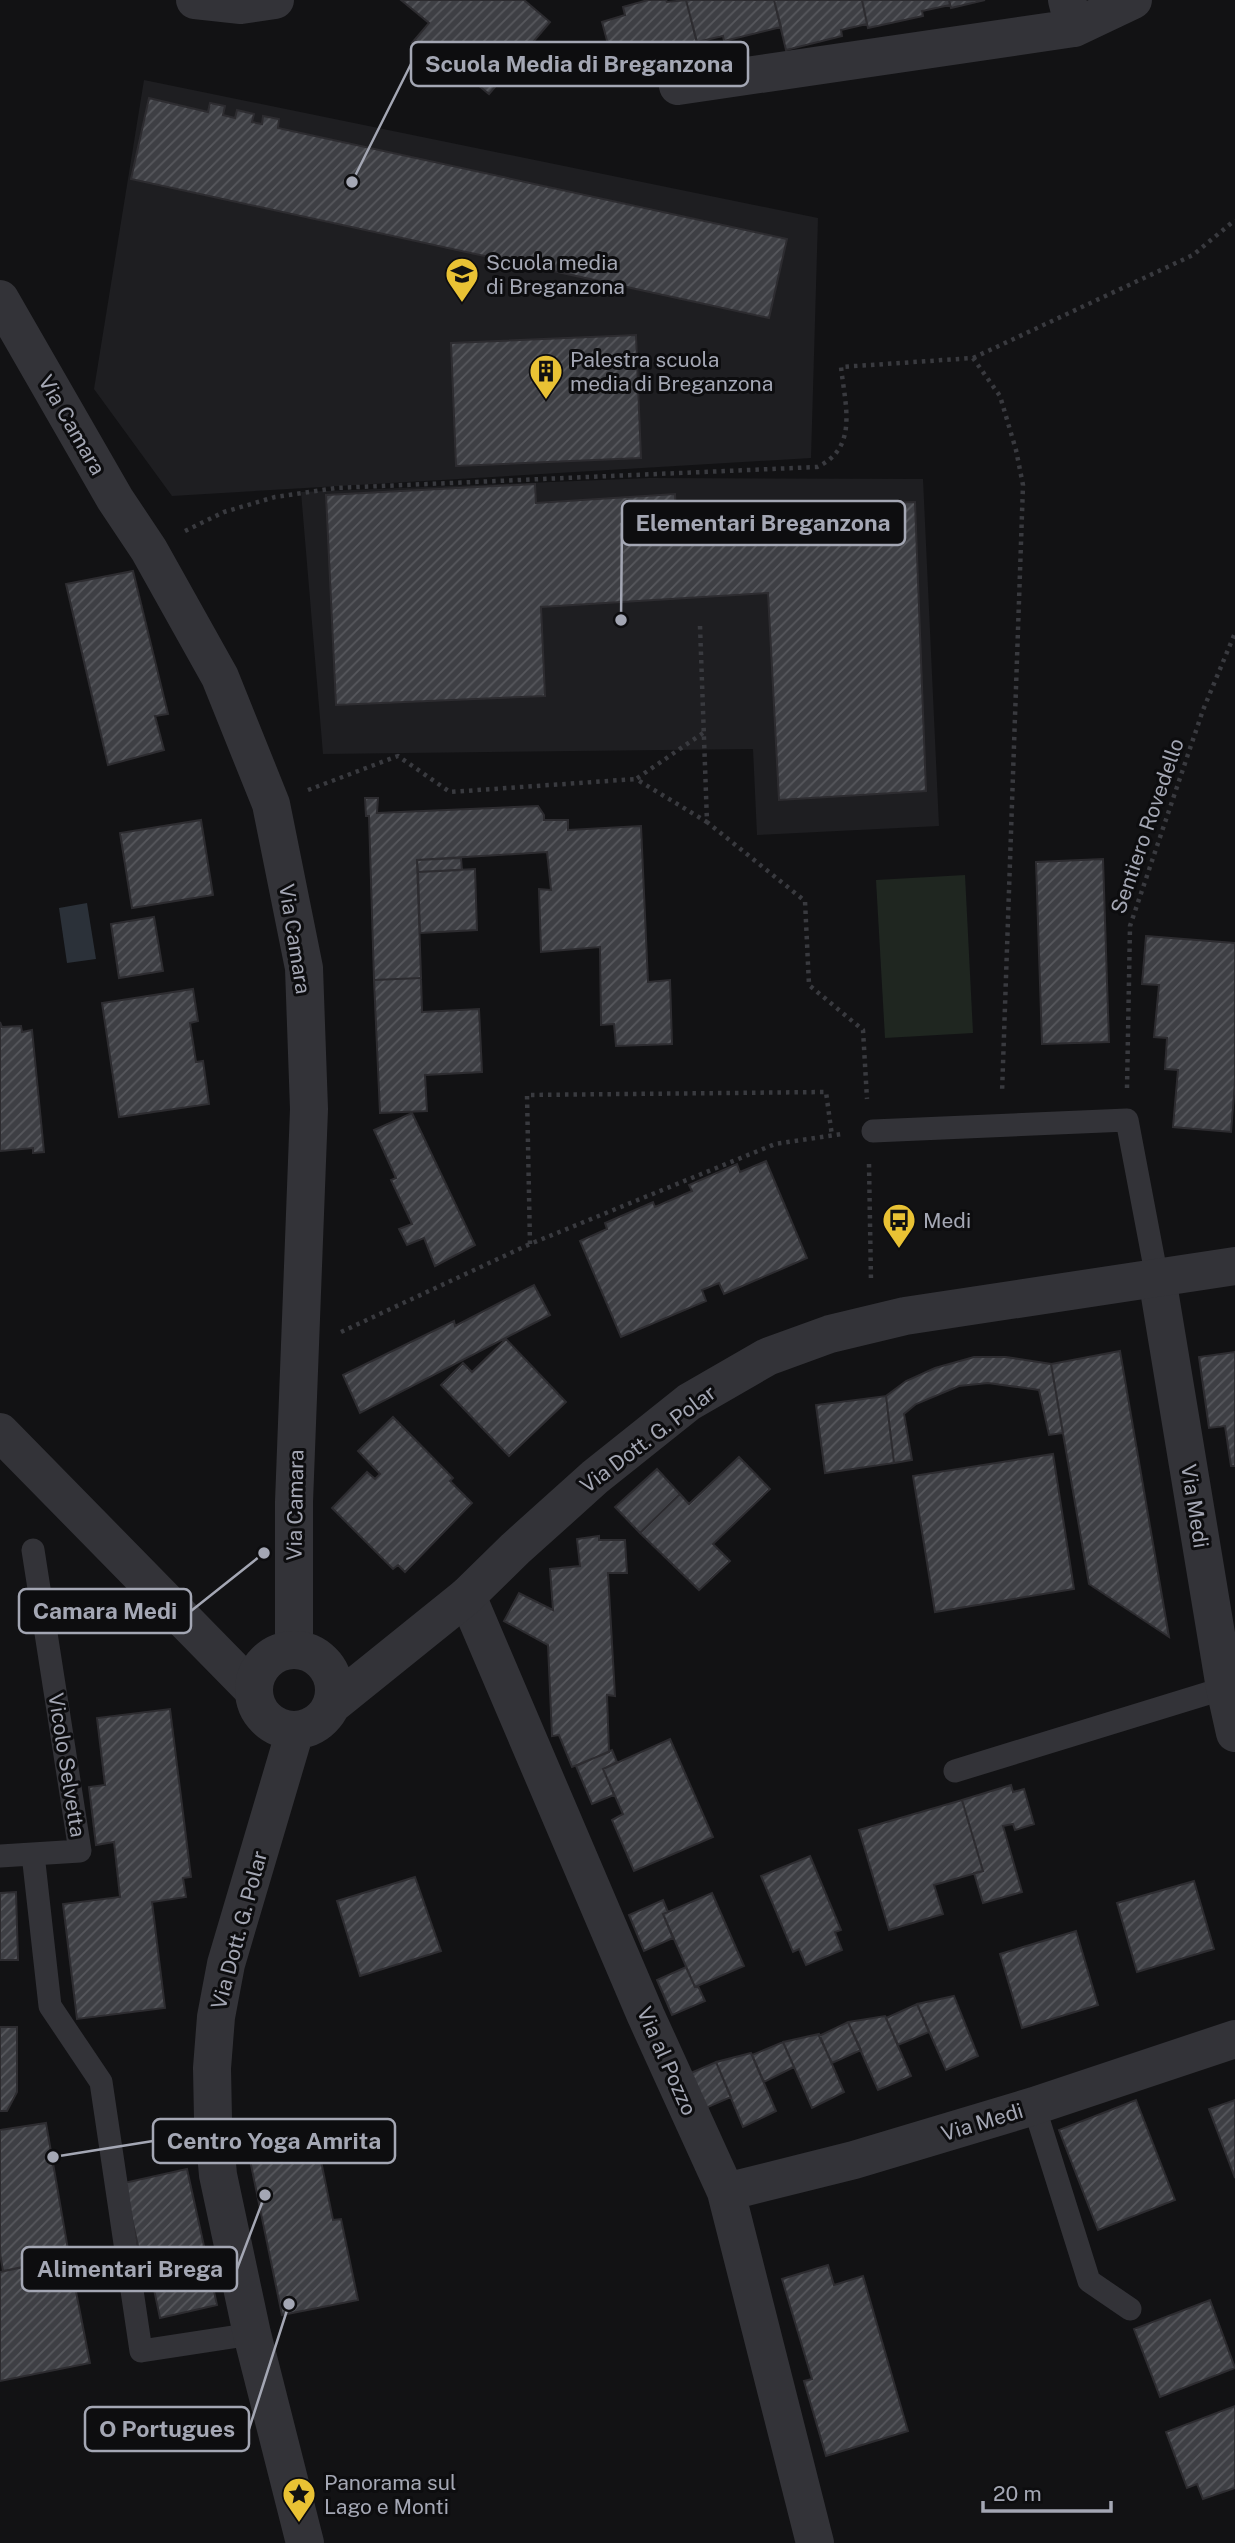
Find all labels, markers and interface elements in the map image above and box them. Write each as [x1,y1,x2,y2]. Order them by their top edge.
callout: Scuola Media di Breganzona [411,42,748,86]
text: Scuola Media di Breganzona [425,50,733,77]
place label: Scuola media di Breganzona [486,250,625,299]
school or university icon: Scuola media di Breganzona [443,255,481,304]
place label: Palestra scuola media di Breganzona [570,347,773,396]
building icon: Palestra scuola media di Breganzona [527,352,565,401]
street label: Via Camara [33,371,111,479]
callout: Elementari Breganzona [622,501,905,545]
text: Elementari Breganzona [635,509,891,536]
street label: Sentiero Rovedello [1105,735,1189,917]
street label: Via Camara [274,882,316,996]
bus stop icon: Medi [880,1201,918,1250]
place label: Medi [923,1208,971,1233]
street label: Via Dott. G. Polar [575,1380,721,1498]
street label: Via Camara [282,1449,308,1561]
street label: Via Medi [1176,1462,1214,1550]
callout: Camara Medi [19,1589,191,1633]
text: Camara Medi [33,1597,177,1624]
street label: Vicolo Selvetta [43,1691,91,1839]
street label: Via Dott. G. Polar [206,1848,272,2012]
street label: Via al Pozzo [632,2003,702,2119]
street label: Via Medi [938,2098,1026,2146]
callout: Centro Yoga Amrita [153,2119,395,2163]
text: Centro Yoga Amrita [167,2127,381,2154]
callout: Alimentari Brega [22,2247,237,2291]
text: Alimentari Brega [37,2255,223,2282]
callout: O Portugues [85,2407,249,2451]
text: O Portugues [99,2415,235,2442]
place label: Panorama sul Lago e Monti [324,2470,456,2519]
scale bar [983,2470,1111,2514]
place icon: Panorama sul Lago e Monti [280,2475,318,2524]
text: 20 m [993,2481,1042,2506]

